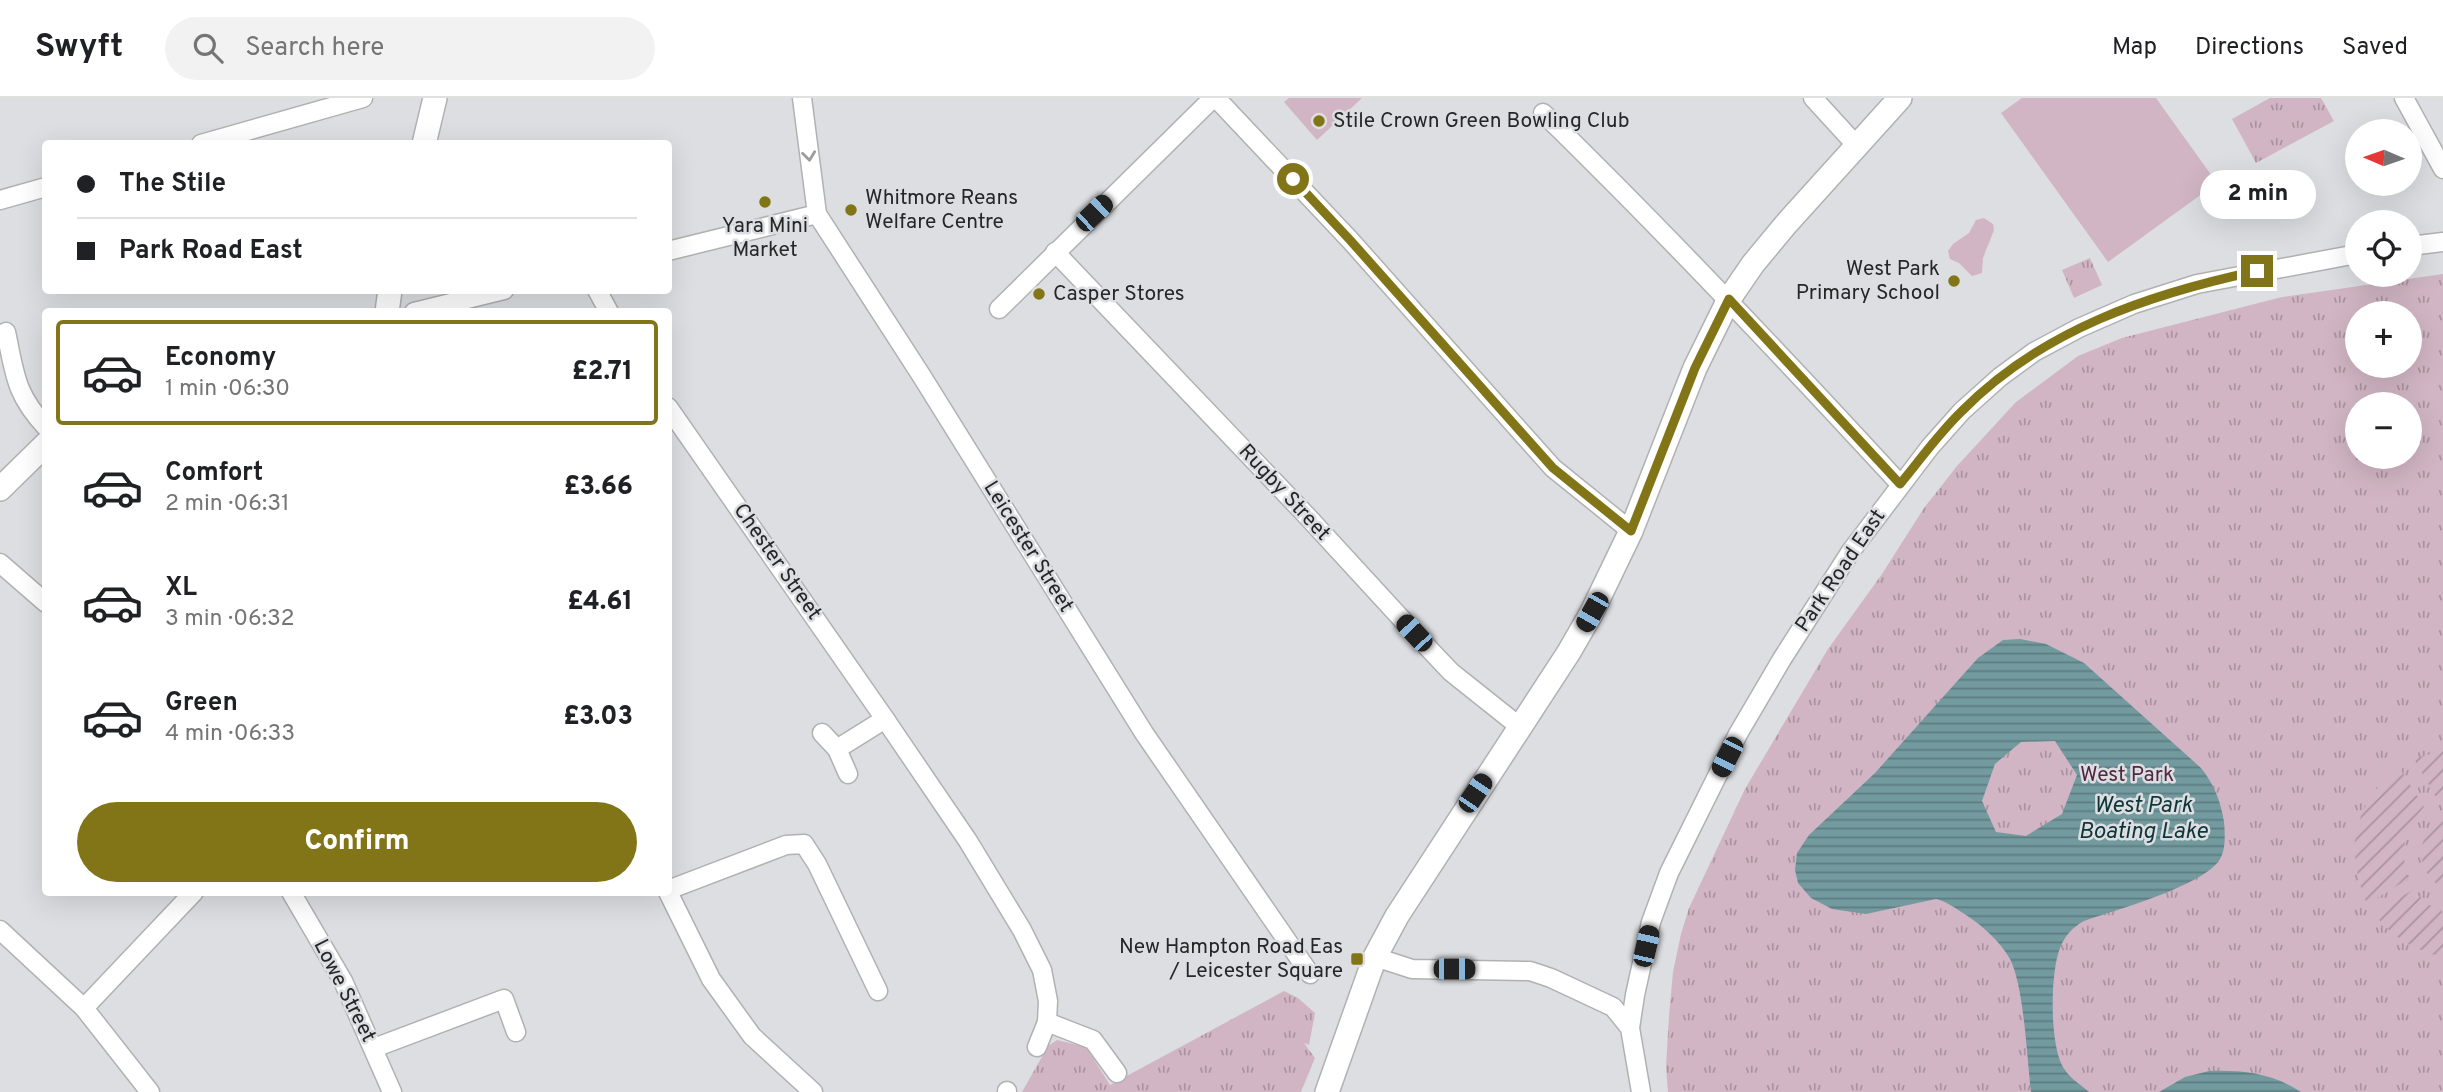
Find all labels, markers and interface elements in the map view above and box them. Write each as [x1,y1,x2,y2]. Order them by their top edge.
search box [165,17,655,80]
text: Swyft [35,27,123,69]
icon: search [189,29,227,67]
text: Search here [245,32,384,65]
text: Map [2112,33,2157,63]
text: Directions [2195,33,2304,63]
text: Saved [2342,33,2408,63]
place label: Stile Crown Green Bowling Club [1333,108,1629,135]
marker: Stile Crown Green Bowling Club [1311,113,1327,129]
north arrow [2345,119,2422,196]
map controls [2345,119,2422,469]
one-way arrow [802,150,817,162]
route start [1277,163,1309,195]
text: The Stile [119,168,226,201]
callout: 2 min [2199,170,2315,218]
text: 2 min [2228,180,2288,209]
place label: Whitmore Reans Welfare Centre [865,185,1018,236]
car [1072,191,1117,235]
marker: Yara Mini Market [757,194,773,210]
marker: Whitmore Reans Welfare Centre [843,202,859,218]
button: locate [2345,210,2422,287]
place label: Yara Mini Market [722,213,808,264]
text: Park Road East [119,235,303,268]
route end [2241,255,2273,287]
place label: West Park Primary School [1796,256,1940,307]
marker: West Park Primary School [1946,273,1962,289]
place label: Casper Stores [1053,281,1185,308]
marker: Casper Stores [1031,286,1047,302]
button: + [2345,301,2422,378]
icon: car [81,341,144,404]
text: Economy [165,342,276,375]
text: £2.71 [572,356,633,389]
text: 1 min · 06:30 [165,375,290,404]
button: − [2345,392,2422,469]
street label: Rugby Street [1232,439,1336,547]
icon: car [81,456,144,519]
text: Comfort [165,457,263,490]
text: £3.66 [564,471,633,504]
street label: Leicester Street [977,476,1079,618]
text: 2 min · 06:31 [165,490,290,519]
street label: Chester Street [727,498,827,626]
street label: Park Road East [1790,504,1892,638]
icon: car [81,571,144,634]
text: XL [165,572,197,605]
text: £4.61 [567,586,633,619]
car [1573,589,1612,635]
text: 3 min · 06:32 [165,605,294,634]
car [1392,610,1437,656]
icon: car [81,686,144,749]
text: Green [165,687,238,720]
text: £3.03 [563,701,633,734]
text: 4 min · 06:33 [165,720,295,749]
car [1709,734,1746,780]
park label: West Park [2080,762,2174,789]
car [1455,770,1496,816]
water label: West Park Boating Lake [2078,792,2209,847]
button: Confirm [77,802,637,882]
car [1632,923,1661,969]
place label: New Hampton Road Eas / Leicester Square [1119,934,1343,985]
street label: Lowe Street [307,935,381,1047]
marker: New Hampton Road Eas / Leicester Square [1349,951,1365,967]
car [1434,959,1476,980]

